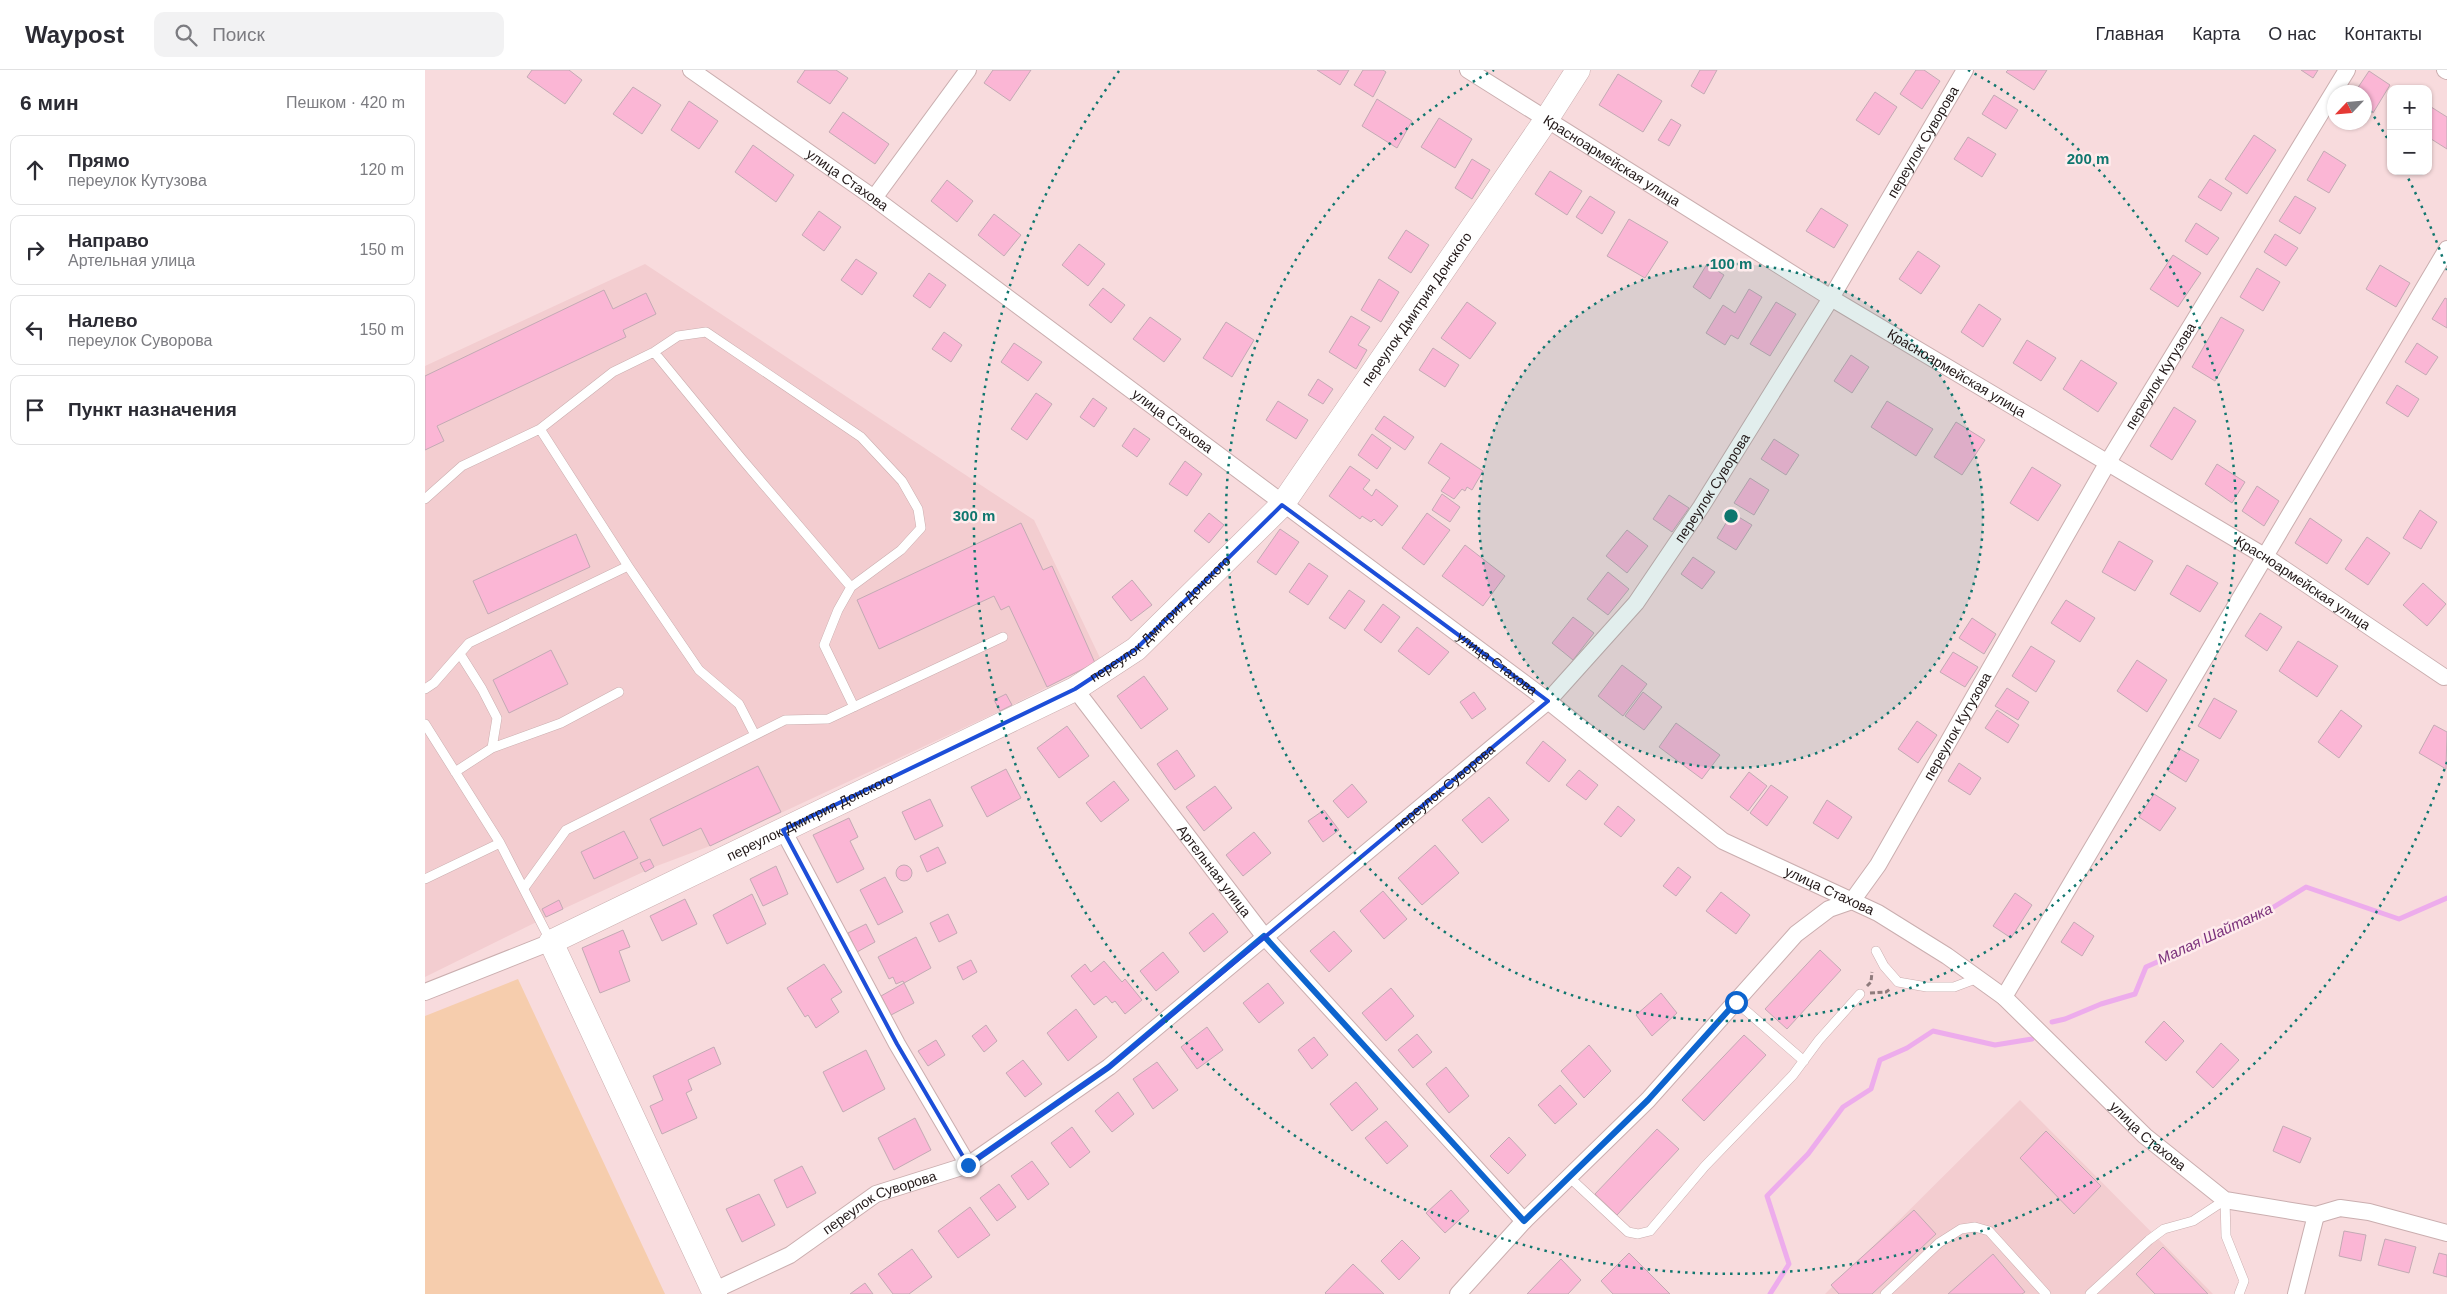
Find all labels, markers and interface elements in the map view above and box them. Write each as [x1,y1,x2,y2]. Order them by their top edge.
search box [154,12,504,57]
text: Waypost [25,21,124,48]
icon: search [172,21,200,49]
text: Поиск [212,24,265,45]
text: Главная [2096,24,2164,44]
text: Карта [2192,24,2240,44]
text: О нас [2268,24,2316,44]
text: Контакты [2344,24,2422,44]
street label: переулок Суворова [1884,83,1962,201]
north arrow [2327,85,2372,130]
map controls [2387,85,2432,175]
button: + [2387,85,2432,130]
text: 6 мин [20,91,79,114]
text: Пешком · 420 m [286,94,405,111]
street label: Красноармейская улица [1541,112,1683,209]
button: − [2387,130,2432,175]
street label: улица Стахова [803,145,892,214]
text: Прямо [68,150,130,171]
text: 200 m [2067,150,2109,167]
icon: ahead [21,156,49,184]
text: 120 m [360,161,404,178]
text: переулок Кутузова [68,172,207,189]
street label: переулок Дмитрия Донского [1358,229,1475,389]
text: Направо [68,230,149,251]
icon: right [21,236,49,264]
text: 150 m [360,241,404,258]
text: Артельная улица [68,252,195,269]
text: 100 m [1710,255,1752,272]
text: Налево [68,310,138,331]
icon: left [21,316,49,344]
street label: переулок Кутузова [2122,320,2199,432]
text: 150 m [360,321,404,338]
street label: Красноармейская улица [1885,325,2029,420]
text: переулок Суворова [68,332,212,349]
street label: улица Стахова [1129,386,1216,456]
icon: arrive [21,396,49,424]
text: Пункт назначения [68,399,237,420]
street label: переулок Суворова [1671,430,1753,546]
text: 300 m [953,507,995,524]
centre of rings [1722,507,1740,525]
street label: Красноармейская улица [2233,533,2374,633]
street label: переулок Дмитрия Донского [1087,552,1234,685]
street label: улица Стахова [1454,628,1541,698]
street label: переулок Кутузова [1920,669,1994,783]
street label: переулок Суворова [1390,741,1498,834]
street label: переулок Дмитрия Донского [724,770,896,864]
street label: Артельная улица [1174,822,1254,920]
street label: улица Стахова [1783,863,1877,918]
water label: Малая Шайтанка [2155,899,2275,968]
route start [1725,991,1748,1014]
street label: улица Стахова [2107,1098,2189,1174]
route end [957,1154,980,1177]
street label: переулок Суворова [819,1167,939,1237]

